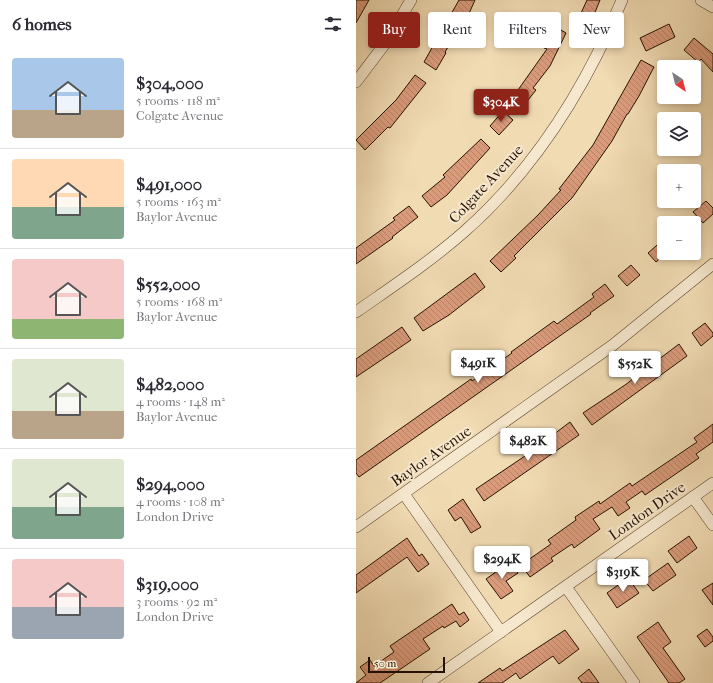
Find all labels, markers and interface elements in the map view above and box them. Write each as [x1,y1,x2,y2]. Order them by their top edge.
chip: Buy [368,12,420,48]
chip: Rent [428,12,486,48]
chip: Filters [494,12,561,48]
chip: New [569,12,624,48]
icon: filters [322,13,344,35]
text: 6 homes [12,14,72,34]
north arrow [657,60,701,104]
map controls [657,60,701,260]
text: $304,000 [136,73,204,93]
icon: home [44,74,92,122]
pin: $304K [473,89,529,123]
text: 5 rooms · 118 m² [136,93,220,108]
text: $304K [483,94,519,109]
text: Colgate Avenue [136,108,224,123]
button: layers [657,112,701,156]
street label: Colgate Avenue [445,140,527,227]
button: + [657,164,701,208]
text: $491,000 [136,174,202,194]
icon: home [44,175,92,223]
text: 5 rooms · 163 m² [136,194,221,209]
text: Baylor Avenue [136,209,217,224]
button: − [657,216,701,260]
text: $552,000 [136,274,200,294]
icon: home [44,275,92,323]
text: 5 rooms · 168 m² [136,294,222,309]
text: Baylor Avenue [136,309,217,324]
pin: $491K [450,350,506,384]
pin: $552K [607,351,663,385]
text: $491K [460,355,496,370]
text: $552K [618,356,652,371]
text: $482,000 [136,374,204,394]
icon: home [44,375,92,423]
text: 4 rooms · 148 m² [136,394,225,409]
text: Baylor Avenue [136,409,217,424]
street label: Baylor Avenue [387,421,475,490]
pin: $482K [500,428,556,462]
text: $482K [509,433,547,448]
text: $294,000 [136,474,205,494]
icon: home [44,475,92,523]
street label: London Drive [605,478,689,544]
text: 4 rooms · 108 m² [136,494,224,509]
text: London Drive [136,509,214,524]
pin: $294K [474,546,530,580]
text: $294K [483,551,521,566]
pin: $319K [595,559,651,593]
text: $319K [606,564,640,579]
text: $319,000 [136,574,199,594]
icon: home [44,575,92,623]
text: 3 rooms · 92 m² [136,594,217,609]
text: London Drive [136,609,214,624]
scale bar [368,655,445,674]
text: 50 m [374,657,396,670]

